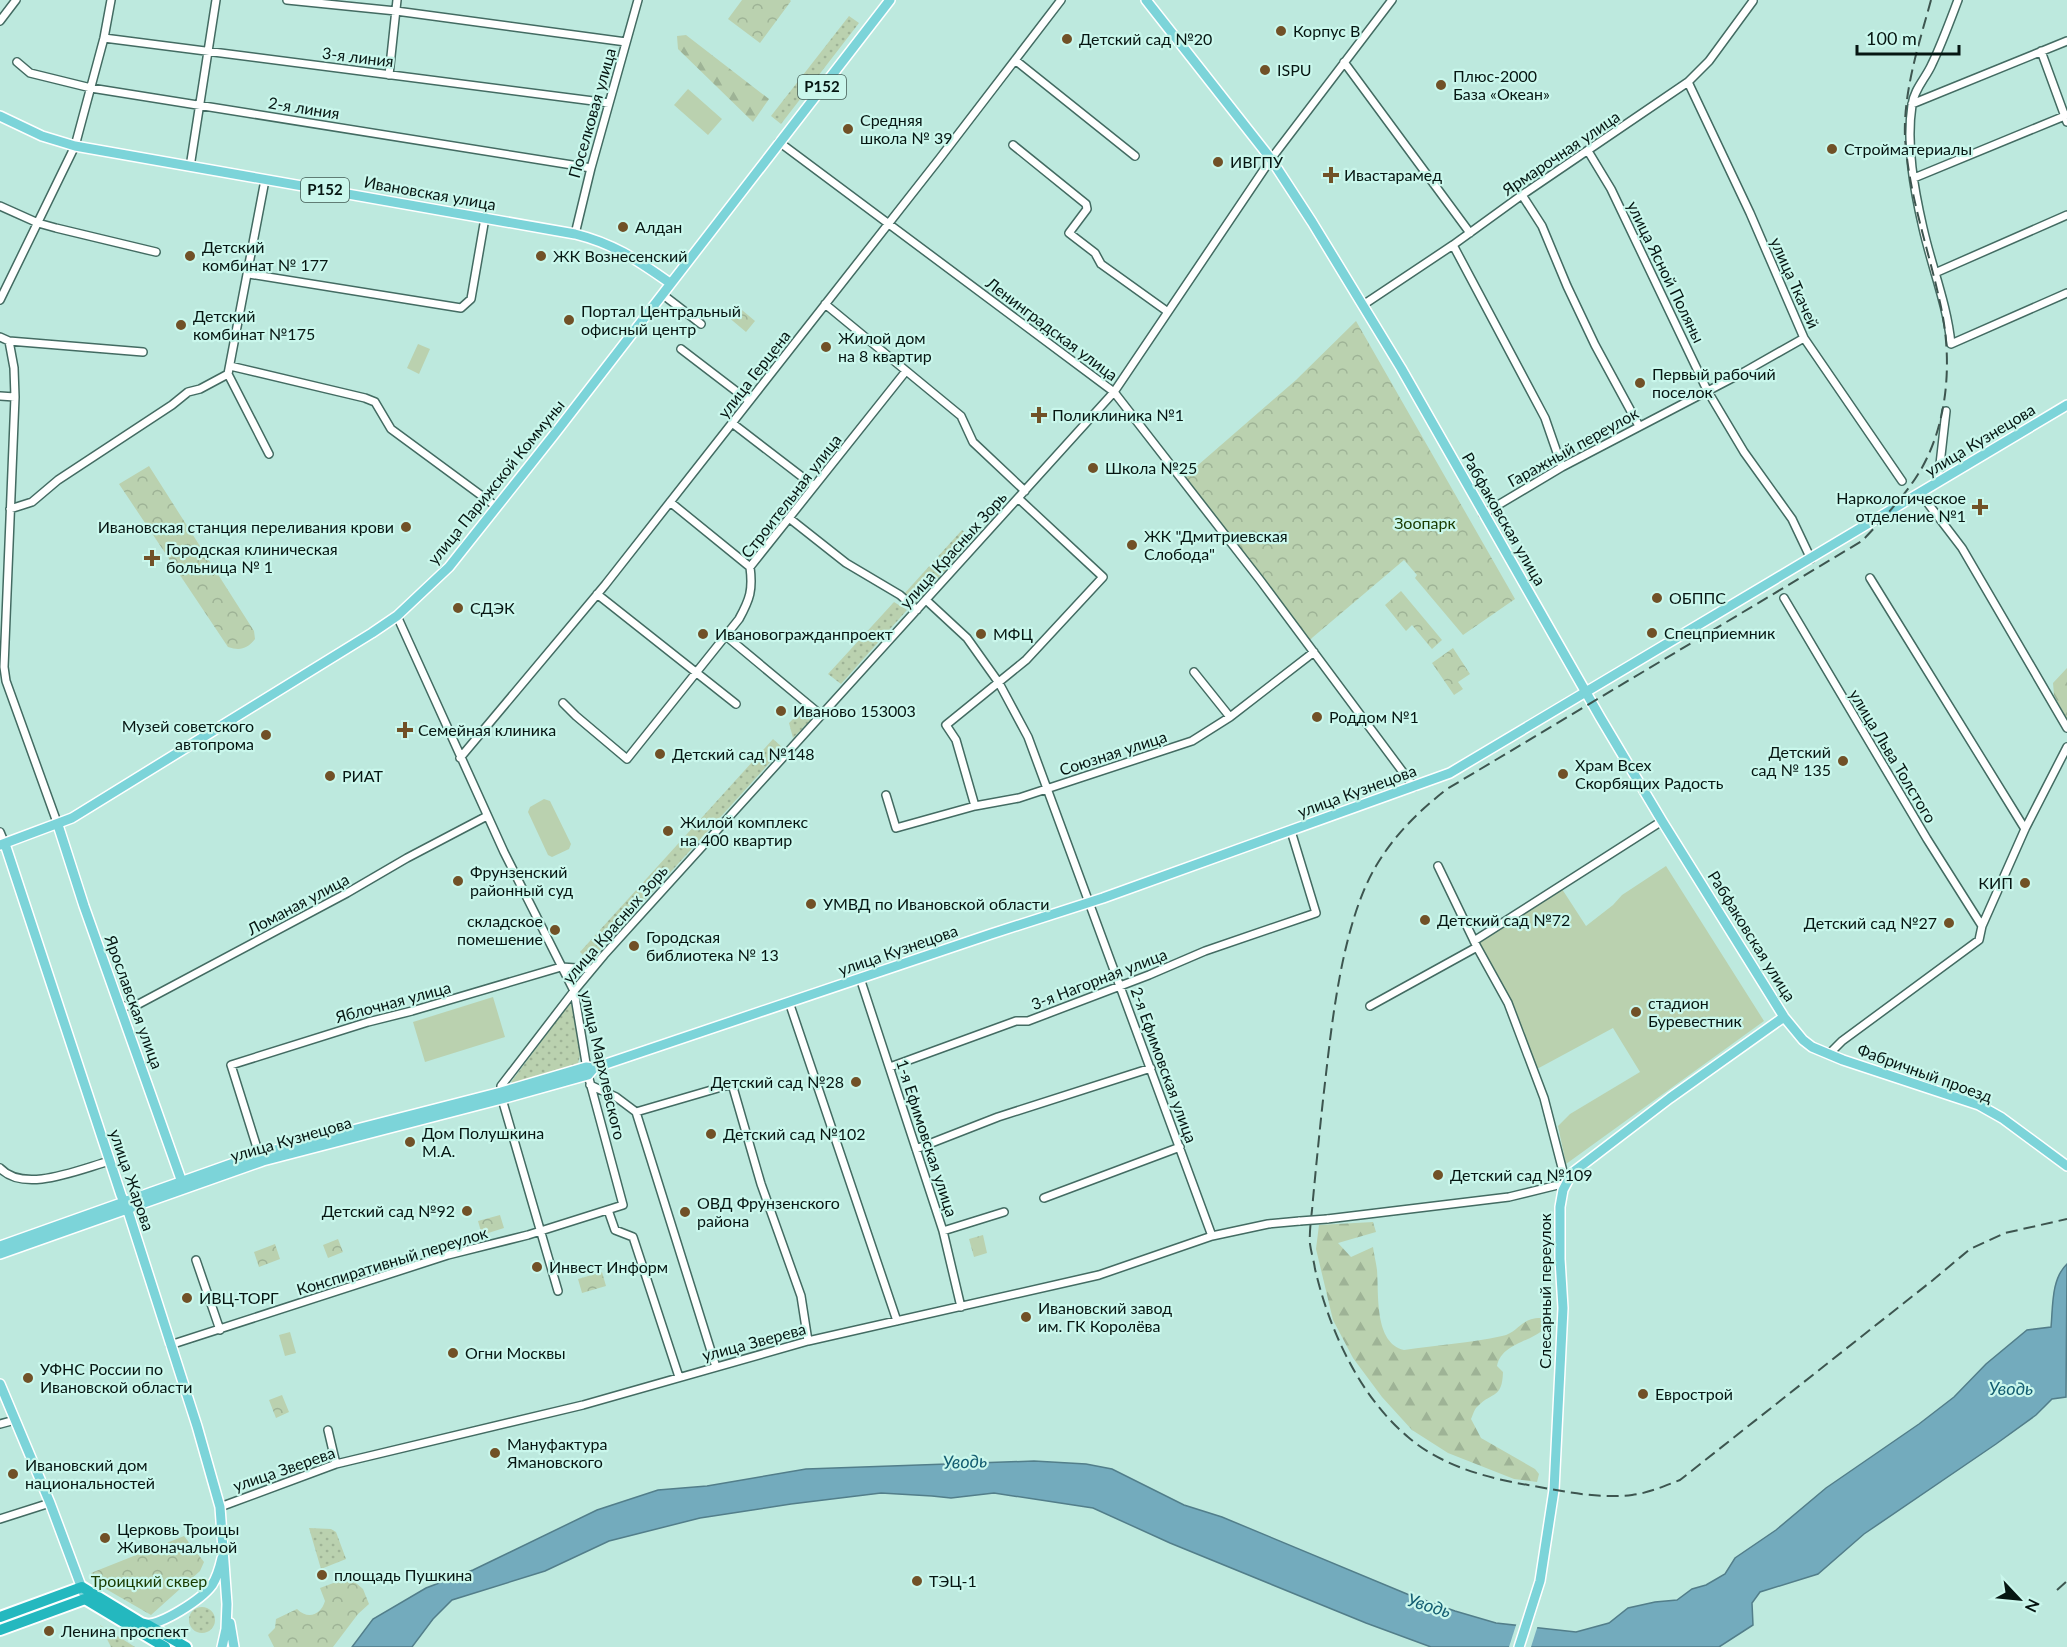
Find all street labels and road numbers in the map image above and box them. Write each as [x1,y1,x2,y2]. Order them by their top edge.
street label: 3-я линия [321,43,395,70]
street label: Поселковая улица [564,46,619,180]
road number: Р152 [798,75,846,99]
street label: 2-я линия [267,93,341,123]
street label: Ярмарочная улица [1498,106,1623,200]
street label: Ивановская улица [363,172,498,213]
road number: Р152 [301,178,349,202]
street label: улица Ясной Поляны [1624,198,1709,346]
street label: улица Ткачей [1767,234,1824,331]
street label: Ленинградская улица [982,272,1122,384]
street label: улица Герцена [713,326,794,421]
street label: улица Парижской Коммуны [423,396,568,568]
street label: улица Кузнецова [1921,399,2038,480]
street label: Гаражный переулок [1504,402,1642,490]
street label: Строительная улица [736,430,845,561]
street label: Рабфаковская улица [1459,449,1550,589]
street label: улица Красных Зорь [895,487,1010,612]
street label: улица Льва Толстого [1846,686,1941,826]
street label: Союзная улица [1057,726,1169,779]
street label: улица Кузнецова [1295,760,1419,821]
street label: улица Красных Зорь [558,860,671,987]
street label: Рабфаковская улица [1705,867,1800,1005]
street label: Ломаная улица [243,869,352,939]
street label: улица Кузнецова [836,920,960,979]
street label: Ярославская улица [101,931,168,1071]
street label: 3-я Нагорная улица [1028,944,1169,1013]
street label: Яблочная улица [332,977,453,1026]
street label: 2-я Ефимовская улица [1127,984,1202,1145]
street label: улица Мархлевского [577,988,630,1141]
street label: Фабричный проезд [1855,1039,1995,1106]
street label: 1-я Ефимовская улица [893,1057,962,1219]
street label: улица Кузнецова [228,1112,354,1165]
street label: улица Жарова [106,1127,159,1233]
street label: Слесарный переулок [1535,1212,1554,1369]
street label: Конспиративный переулок [294,1222,490,1299]
street label: улица Зверева [700,1319,808,1364]
street label: улица Зверева [230,1442,337,1495]

